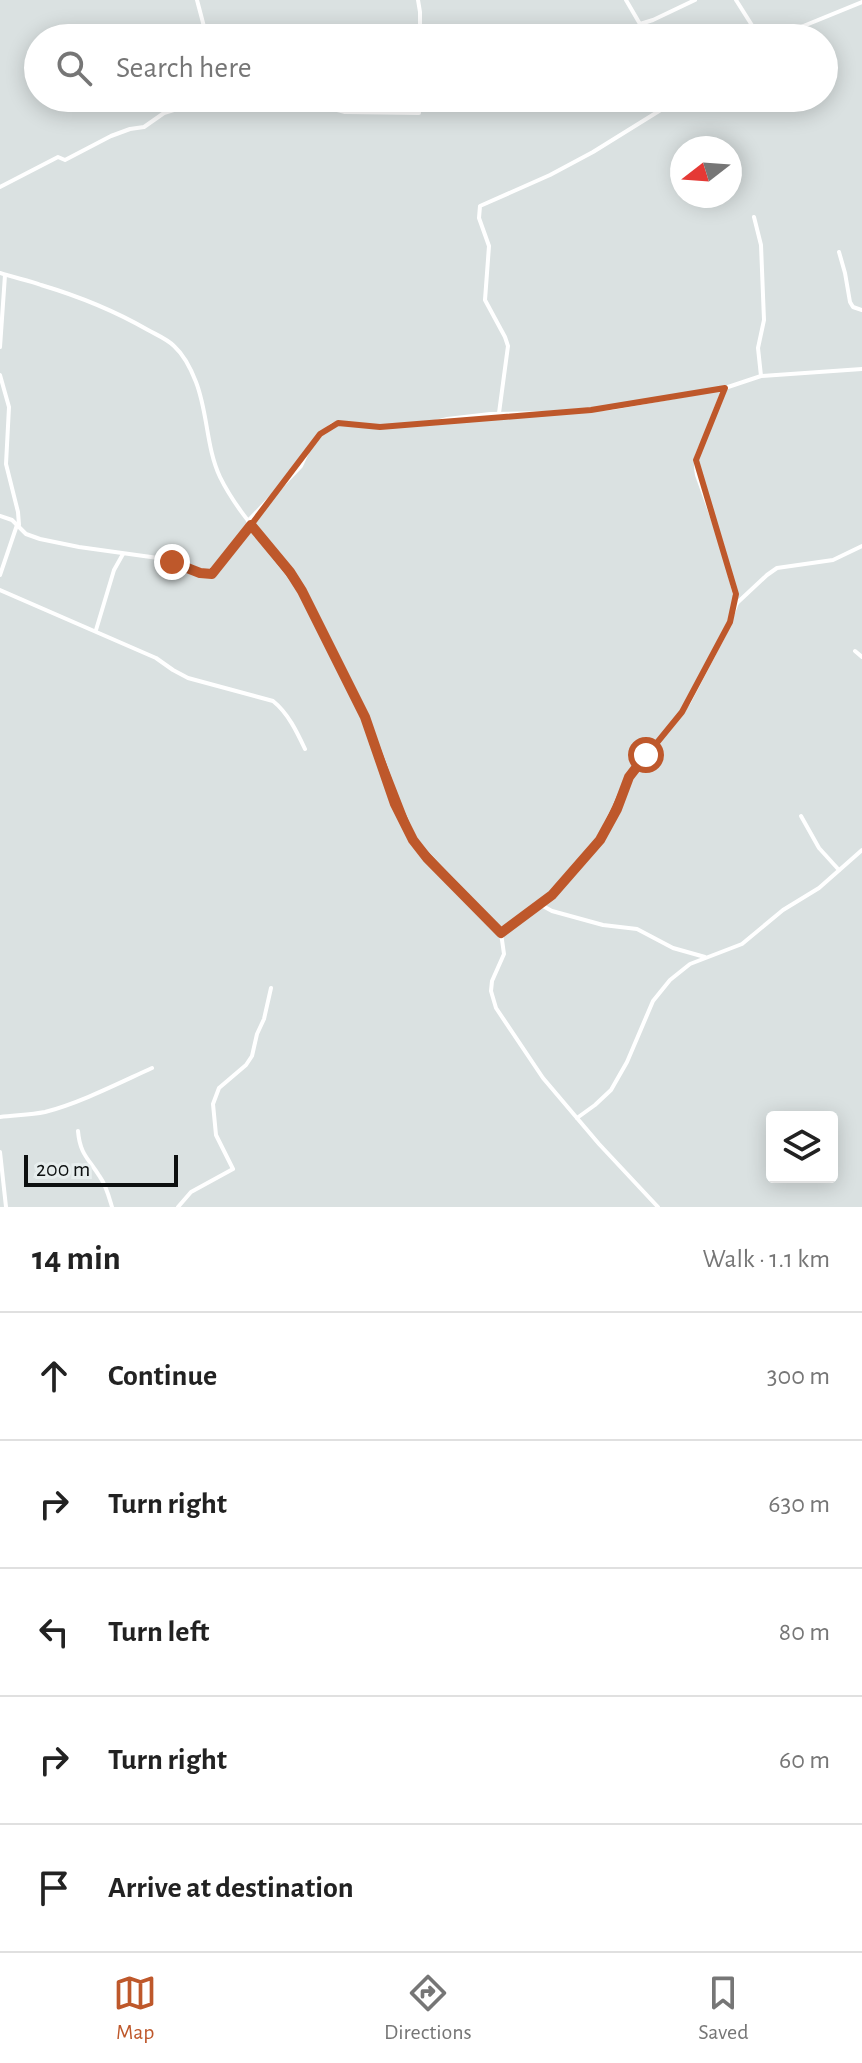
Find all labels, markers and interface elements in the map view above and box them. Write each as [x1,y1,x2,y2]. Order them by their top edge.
search box [24,24,838,112]
icon: search [52,46,96,90]
text: Search here [116,53,252,83]
north arrow [670,136,742,208]
route end [154,544,190,580]
route start [628,737,664,773]
map controls [766,1111,838,1183]
button: layers [766,1111,838,1183]
scale bar [24,1151,178,1187]
text: 200 m [36,1158,90,1180]
text: 14 min [32,1242,121,1276]
text: Walk · 1.1 km [703,1246,830,1272]
icon: ahead [32,1354,76,1398]
text: Continue [108,1361,217,1391]
text: 300 m [767,1363,830,1389]
icon: right [32,1482,76,1526]
text: Turn right [108,1489,227,1519]
text: 630 m [768,1491,830,1517]
icon: left [32,1610,76,1654]
text: Turn left [108,1617,209,1647]
text: 80 m [779,1619,830,1645]
icon: right [32,1738,76,1782]
text: Turn right [108,1745,227,1775]
text: 60 m [779,1747,830,1773]
icon: arrive [32,1866,76,1910]
text: Arrive at destination [108,1873,354,1903]
tab: Map [113,1971,157,2045]
tab: Directions [384,1971,472,2045]
tab: Saved [698,1971,749,2045]

